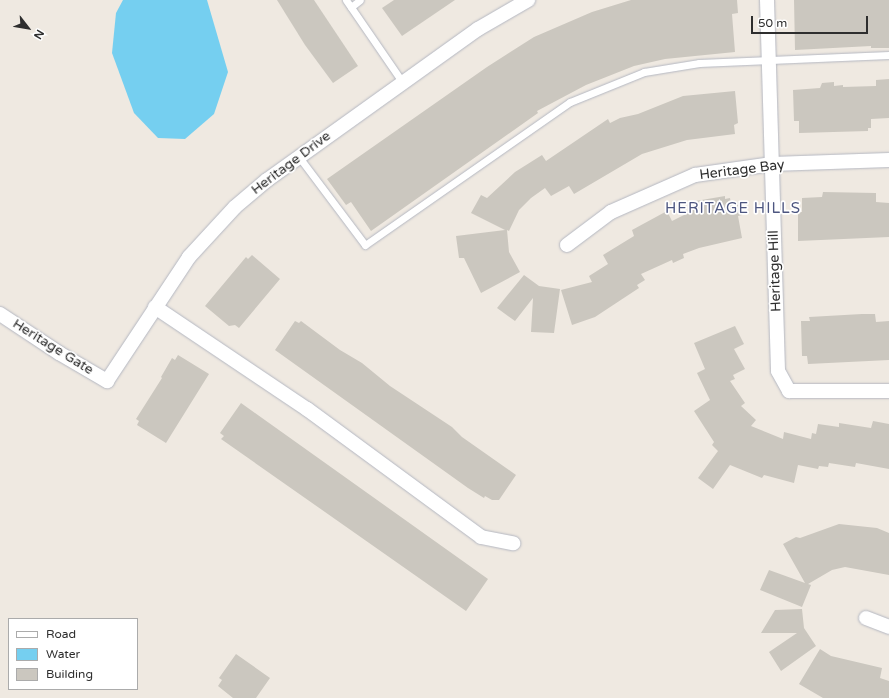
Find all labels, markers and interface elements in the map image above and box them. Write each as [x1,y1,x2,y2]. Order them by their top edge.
north arrow [8,8,48,48]
scale bar [753,8,870,34]
text: 50 m [758,16,787,30]
text: N [31,27,47,42]
street label: Heritage Drive [248,128,334,198]
street label: Heritage Bay [698,156,786,184]
district label: HERITAGE HILLS [665,200,801,218]
street label: Heritage Hill [765,230,785,312]
street label: Heritage Gate [9,315,97,379]
legend [8,618,138,690]
text: Road [46,627,76,641]
text: Water [46,647,80,661]
text: Building [46,667,93,681]

